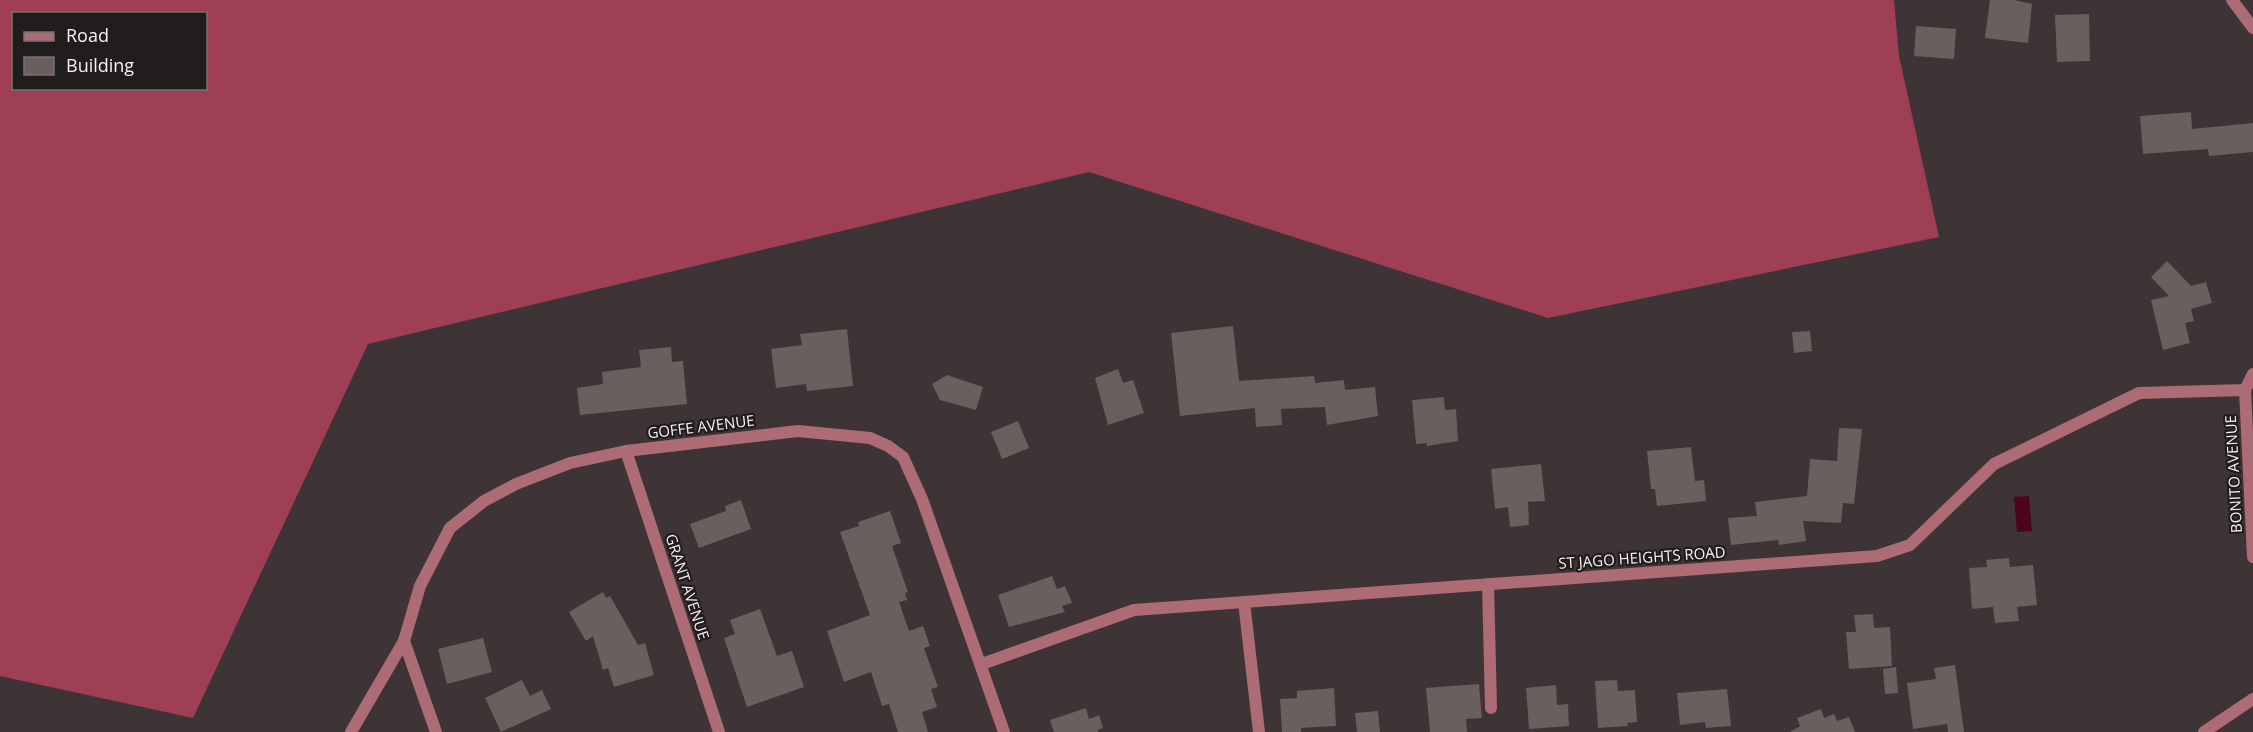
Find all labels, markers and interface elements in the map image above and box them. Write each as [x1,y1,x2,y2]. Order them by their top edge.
legend [12,12,207,90]
text: Road [66,23,109,47]
text: Building [66,53,134,77]
street label: GOFFE AVENUE [646,410,756,442]
street label: BONITO AVENUE [2220,415,2246,533]
street label: GRANT AVENUE [661,531,715,642]
street label: ST JAGO HEIGHTS ROAD [1558,541,1726,573]

